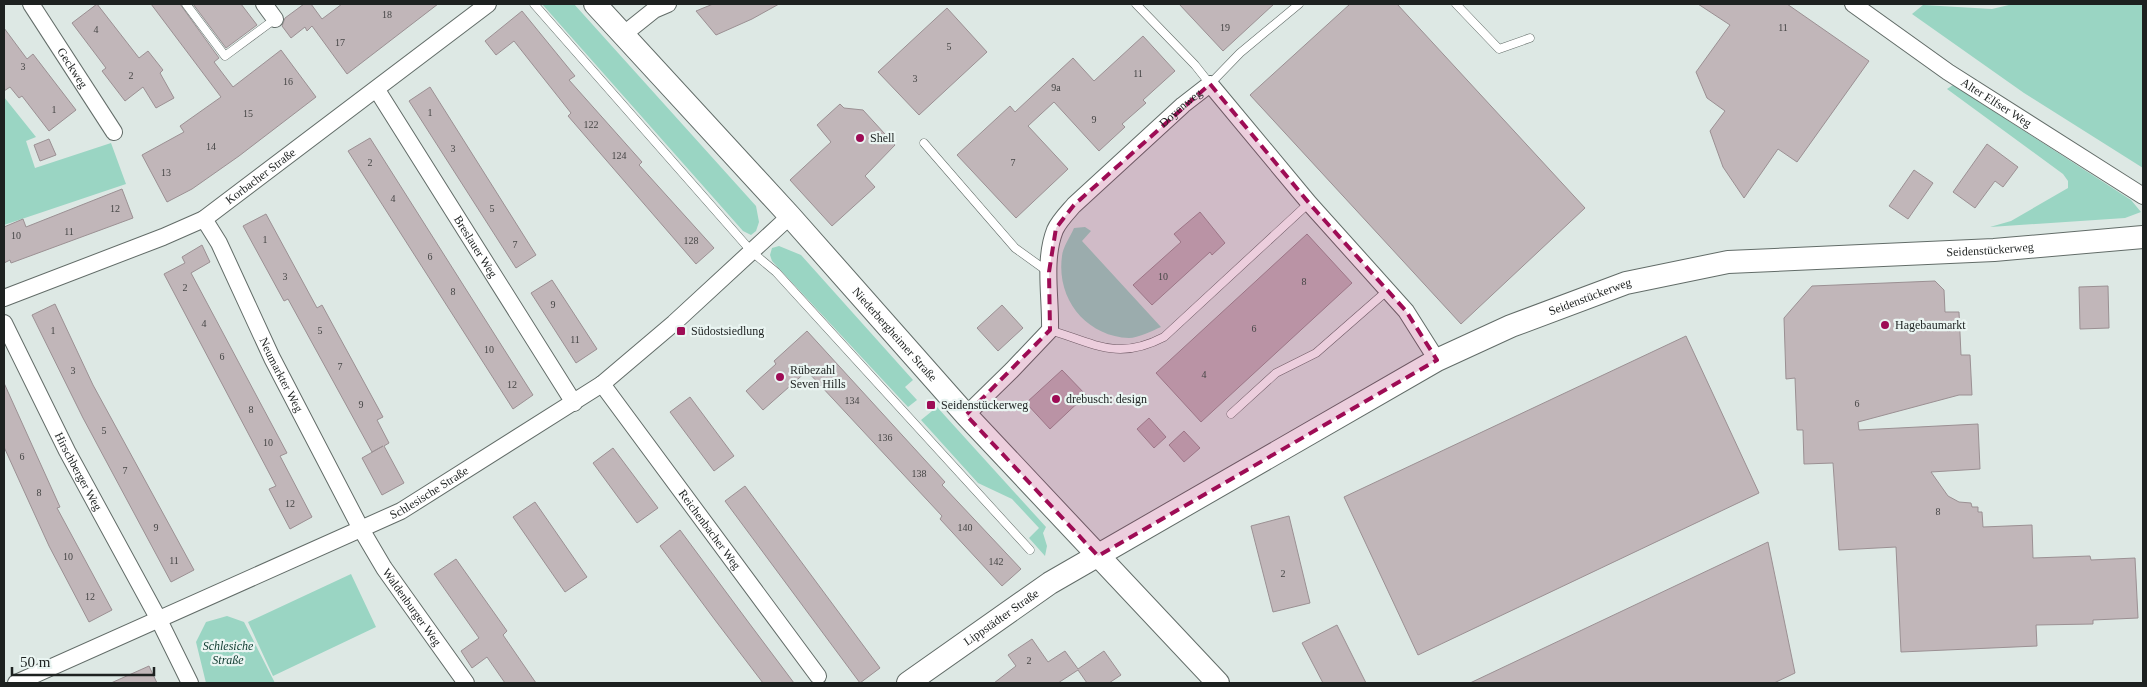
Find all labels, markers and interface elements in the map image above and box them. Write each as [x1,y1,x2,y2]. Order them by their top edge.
house number: 18 [382,9,392,20]
house number: 19 [1220,22,1230,33]
house number: 11 [1778,22,1788,33]
house number: 4 [94,24,99,35]
house number: 17 [335,37,345,48]
house number: 5 [947,41,952,52]
street label: Geckweg [54,45,91,91]
house number: 3 [21,61,26,72]
house number: 11 [1133,68,1143,79]
house number: 2 [129,70,134,81]
house number: 3 [913,73,918,84]
street label: Alter Elfser Weg [1958,75,2034,130]
house number: 16 [283,76,293,87]
house number: 9a [1051,82,1061,93]
street label: Doyenweg [1156,86,1205,130]
house number: 1 [52,104,57,115]
house number: 1 [428,107,433,118]
house number: 15 [243,108,253,119]
house number: 9 [1092,114,1097,125]
house number: 122 [584,119,599,130]
place label: Shell [870,131,895,145]
marker: Shell [854,132,866,144]
house number: 14 [206,141,216,152]
house number: 3 [451,143,456,154]
street label: Korbacher Straße [223,145,298,207]
house number: 124 [612,150,627,161]
house number: 2 [368,157,373,168]
house number: 7 [1011,157,1016,168]
house number: 13 [161,167,171,178]
house number: 4 [391,193,396,204]
house number: 12 [110,203,120,214]
house number: 5 [490,203,495,214]
street label: Breslauer Weg [451,213,500,280]
house number: 11 [64,226,74,237]
house number: 10 [11,230,21,241]
house number: 1 [263,234,268,245]
house number: 128 [684,235,699,246]
house number: 7 [513,239,518,250]
street label: Seidenstückerweg [1946,240,2034,259]
house number: 6 [428,251,433,262]
house number: 3 [283,271,288,282]
house number: 10 [1158,271,1168,282]
street label: Seidenstückerweg [1547,275,1632,318]
house number: 8 [1302,276,1307,287]
house number: 2 [183,282,188,293]
street label: Niederbergheimer Straße [849,284,940,384]
house number: 8 [451,286,456,297]
house number: 9 [551,299,556,310]
house number: 4 [202,318,207,329]
place label: Hagebaumarkt [1895,318,1966,332]
marker: Hagebaumarkt [1879,319,1891,331]
house number: 6 [1252,323,1257,334]
place label: Südostsiedlung [691,324,764,338]
house number: 1 [51,325,56,336]
house number: 5 [318,325,323,336]
marker: Südostsiedlung [675,325,687,337]
house number: 11 [570,334,580,345]
street label: Neumarkter Weg [256,335,306,414]
house number: 10 [484,344,494,355]
house number: 6 [220,351,225,362]
house number: 7 [338,361,343,372]
place label: Rübezahl Seven Hills [790,363,846,391]
house number: 3 [71,365,76,376]
house number: 4 [1202,369,1207,380]
marker: Rübezahl Seven Hills [774,371,786,383]
house number: 12 [507,379,517,390]
place label: drebusch: design [1066,392,1147,406]
marker: drebusch: design [1050,393,1062,405]
house number: 134 [845,395,860,406]
place label: Seidenstückerweg [941,398,1028,412]
house number: 6 [1855,398,1860,409]
house number: 9 [359,399,364,410]
marker: Seidenstückerweg [925,399,937,411]
house number: 8 [249,404,254,415]
house number: 5 [102,425,107,436]
street label: Hirschberger Weg [52,430,105,513]
house number: 136 [878,432,893,443]
house number: 10 [263,437,273,448]
house number: 6 [20,451,25,462]
street label: Schlesische Straße [388,463,471,522]
house number: 7 [123,465,128,476]
house number: 138 [912,468,927,479]
house number: 8 [37,487,42,498]
street label: Reichenbacher Weg [676,487,744,572]
house number: 12 [285,498,295,509]
house number: 8 [1936,506,1941,517]
house number: 9 [154,522,159,533]
house number: 140 [958,522,973,533]
house number: 10 [63,551,73,562]
house number: 11 [169,555,179,566]
house number: 142 [989,556,1004,567]
street label: Waldenburger Weg [379,566,444,649]
house number: 2 [1281,568,1286,579]
street label: Lippstädter Straße [961,586,1041,649]
house number: 12 [85,591,95,602]
park label: Schlesiche Straße [203,639,254,667]
scale bar [12,644,155,676]
text: 50 m [20,654,51,670]
house number: 2 [1027,655,1032,666]

